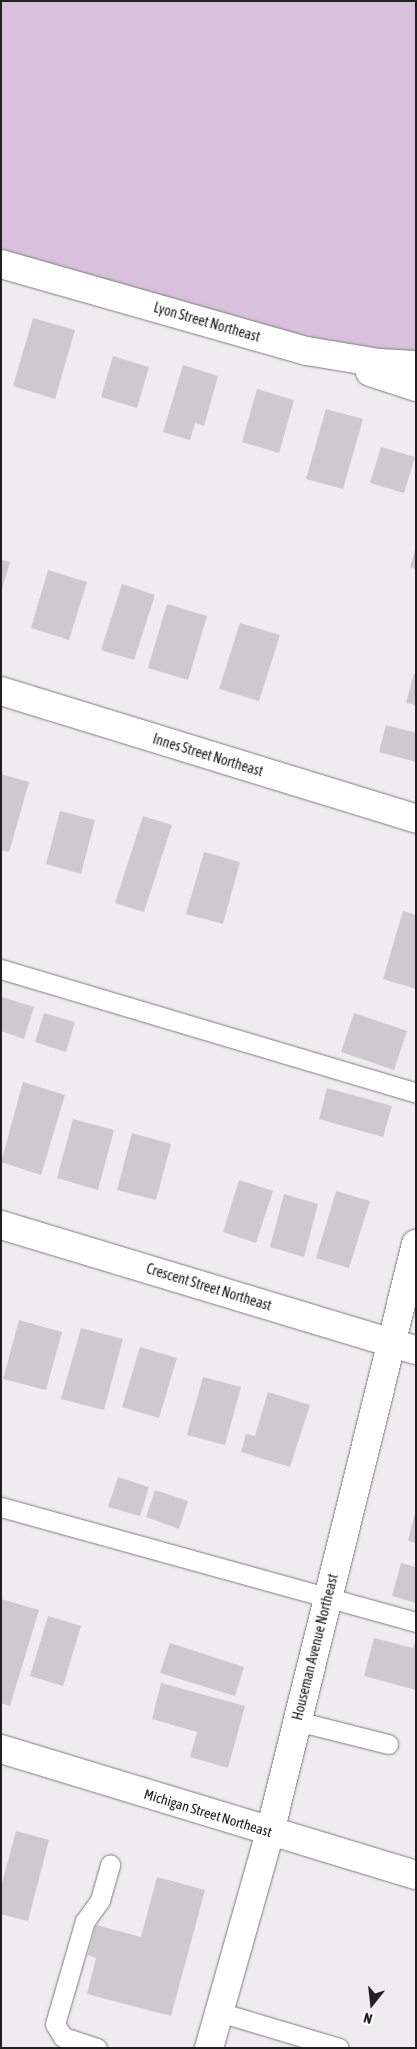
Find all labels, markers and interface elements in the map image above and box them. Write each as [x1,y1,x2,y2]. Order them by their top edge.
street label: Lyon Street Northeast [152,299,262,345]
street label: Innes Street Northeast [151,730,265,780]
street label: Crescent Street Northeast [144,1260,274,1314]
street label: Houseman Avenue Northeast [289,1572,341,1722]
street label: Michigan Street Northeast [142,1786,274,1840]
north arrow [347,1979,397,2029]
text: N [362,2010,374,2027]

